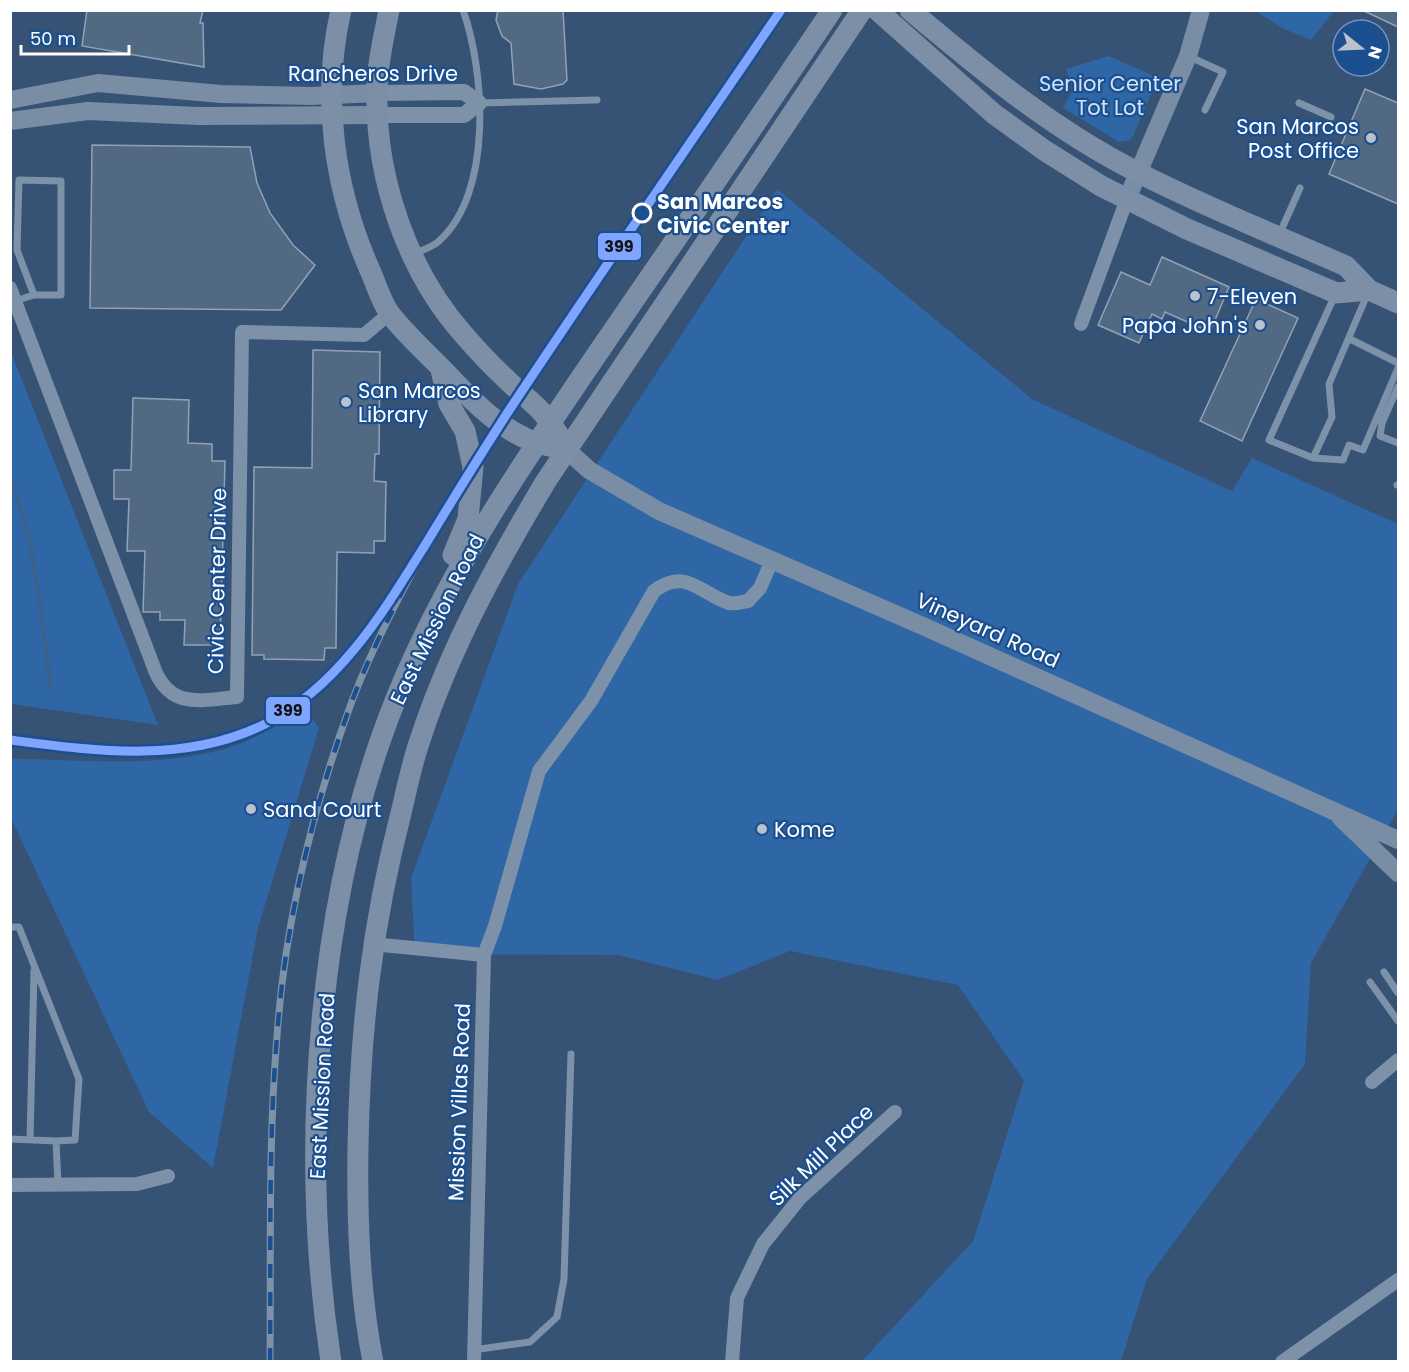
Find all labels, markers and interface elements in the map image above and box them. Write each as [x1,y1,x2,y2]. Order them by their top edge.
scale bar [21,18,129,56]
north arrow [1331,18,1391,78]
text: 50 m [30,26,76,51]
text: N [1362,43,1388,62]
street label: Rancheros Drive [288,59,458,88]
park label: Senior Center Tot Lot [1039,69,1181,122]
place label: San Marcos Post Office [1236,112,1359,165]
marker: San Marcos Post Office [1364,131,1378,145]
place label: San Marcos Civic Center [657,187,789,240]
marker: San Marcos Civic Center [632,203,652,223]
line badge: 399 [597,232,642,261]
text: 399 [604,235,634,258]
place label: 7-Eleven [1207,282,1297,311]
marker: 7-Eleven [1188,289,1202,303]
place label: Papa John's [1122,311,1248,340]
marker: Papa John's [1253,318,1267,332]
place label: San Marcos Library [358,376,481,429]
marker: San Marcos Library [339,395,353,409]
street label: Civic Center Drive [201,488,233,674]
street label: East Mission Road [383,529,491,709]
street label: Vineyard Road [912,585,1064,675]
line badge: 399 [265,696,311,725]
text: 399 [273,699,303,722]
place label: Sand Court [263,795,381,824]
marker: Sand Court [244,802,258,816]
place label: Kome [774,815,835,844]
marker: Kome [755,822,769,836]
street label: East Mission Road [303,992,341,1180]
street label: Mission Villas Road [441,1003,477,1201]
street label: Silk Mill Place [762,1097,880,1213]

